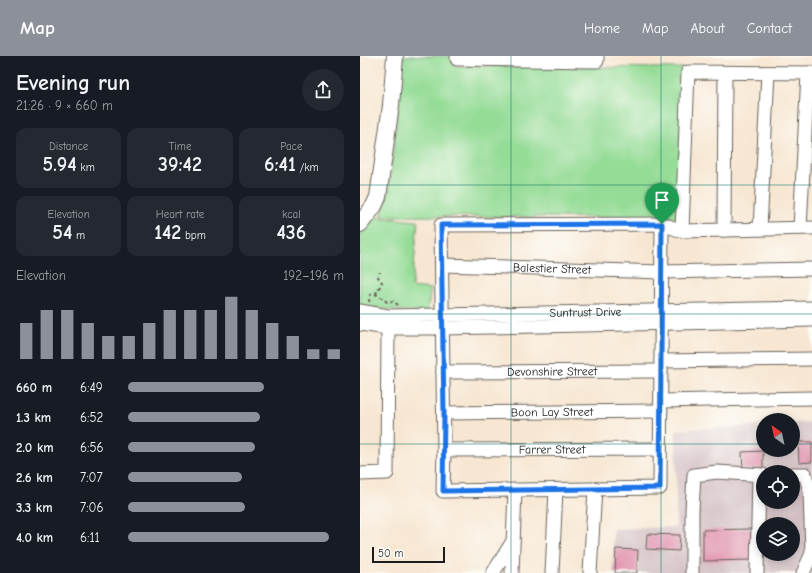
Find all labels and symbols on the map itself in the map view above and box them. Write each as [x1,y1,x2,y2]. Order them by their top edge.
pin [645,183,679,224]
street label: Balestier Street [513,260,592,277]
street label: Suntrust Drive [549,305,622,320]
street label: Devonshire Street [507,364,598,379]
street label: Boon Lay Street [511,405,594,419]
north arrow [756,413,800,457]
street label: Farrer Street [519,442,586,457]
scale bar [372,545,445,564]

